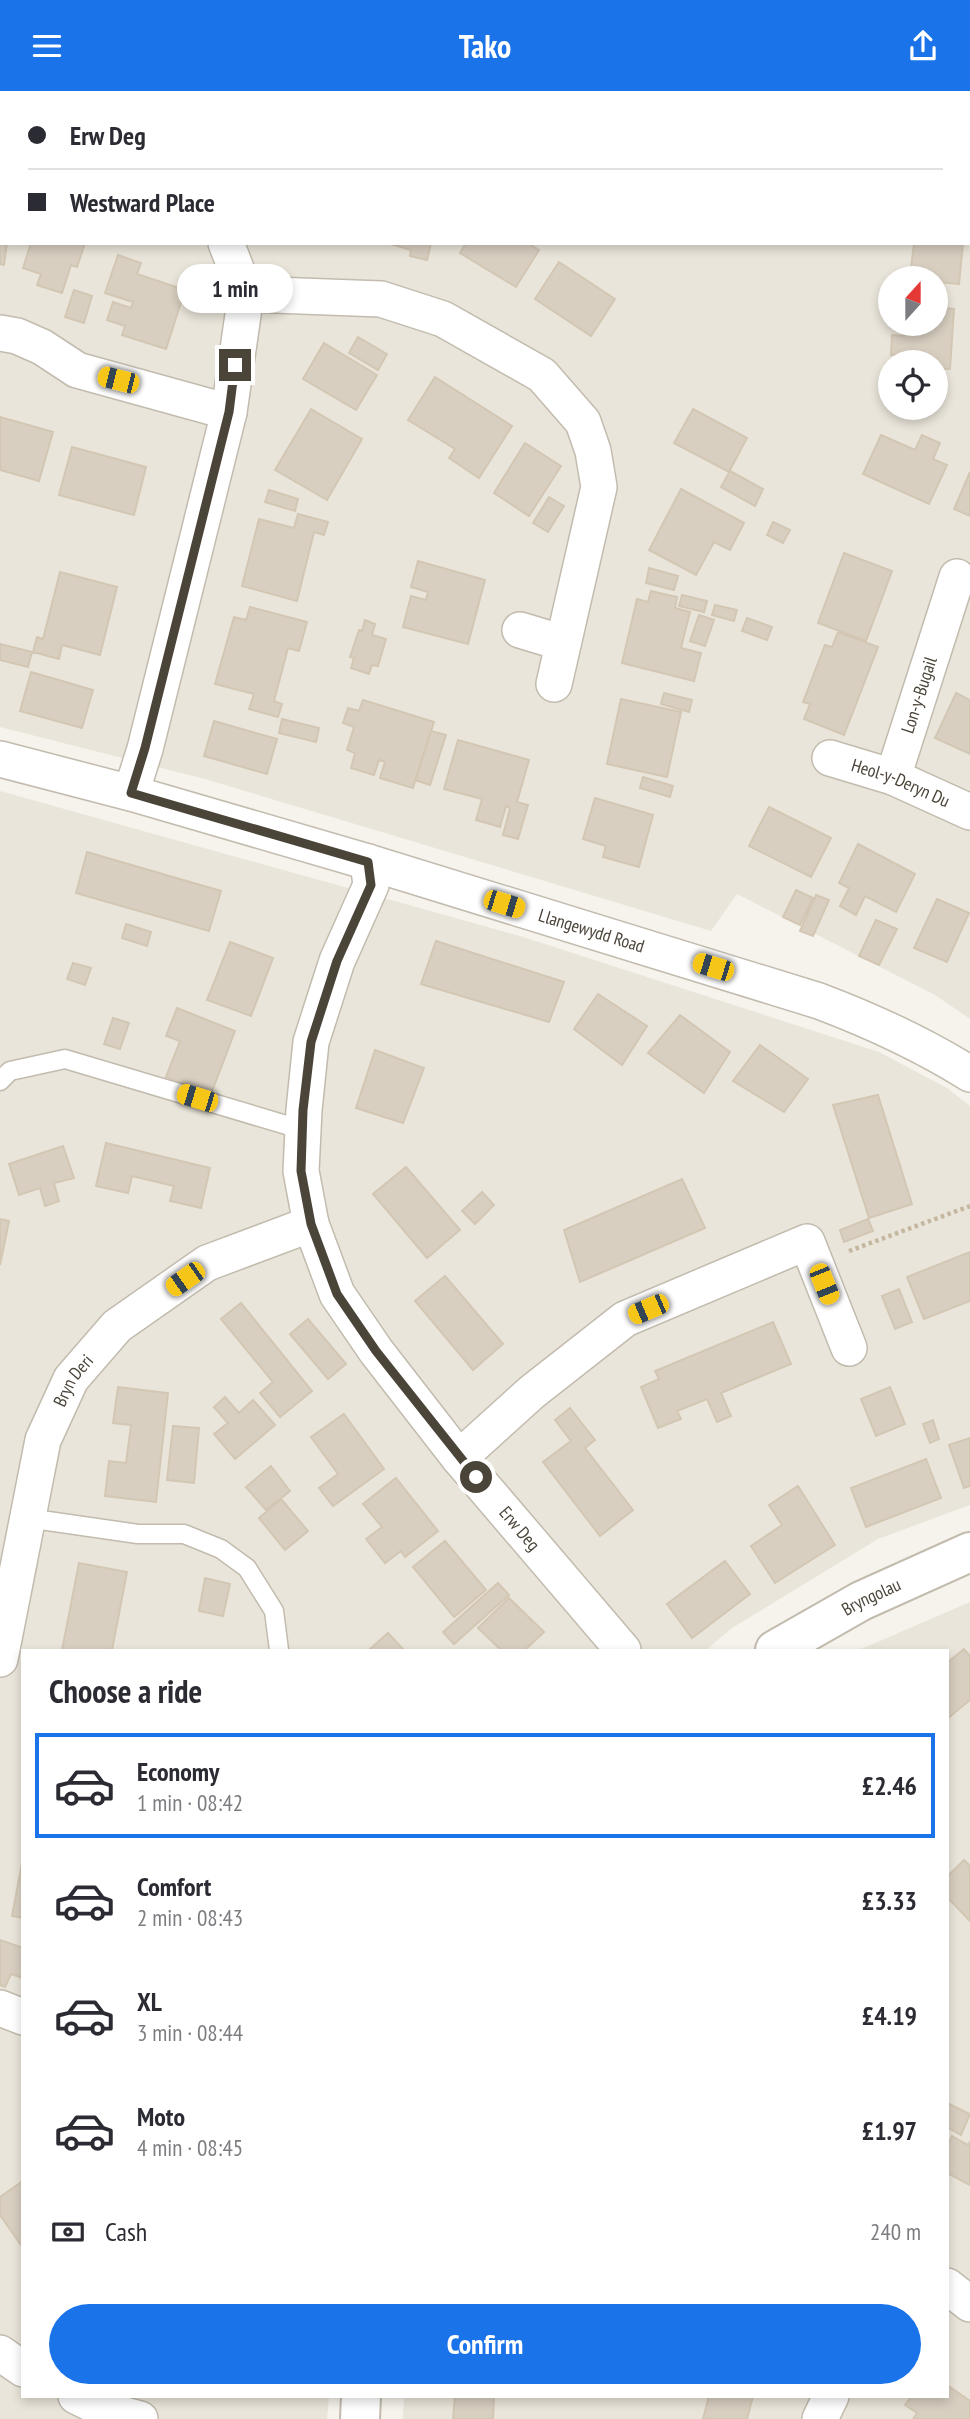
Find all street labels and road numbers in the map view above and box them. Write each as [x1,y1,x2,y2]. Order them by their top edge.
street label: Lon-y-Bugail [896,653,942,736]
street label: Heol-y-Deryn Du [849,753,954,812]
street label: Llangewydd Road [536,903,647,958]
street label: Bryn Deri [48,1350,98,1410]
street label: Erw Deg [494,1501,545,1555]
street label: Bryngolau [837,1573,904,1621]

